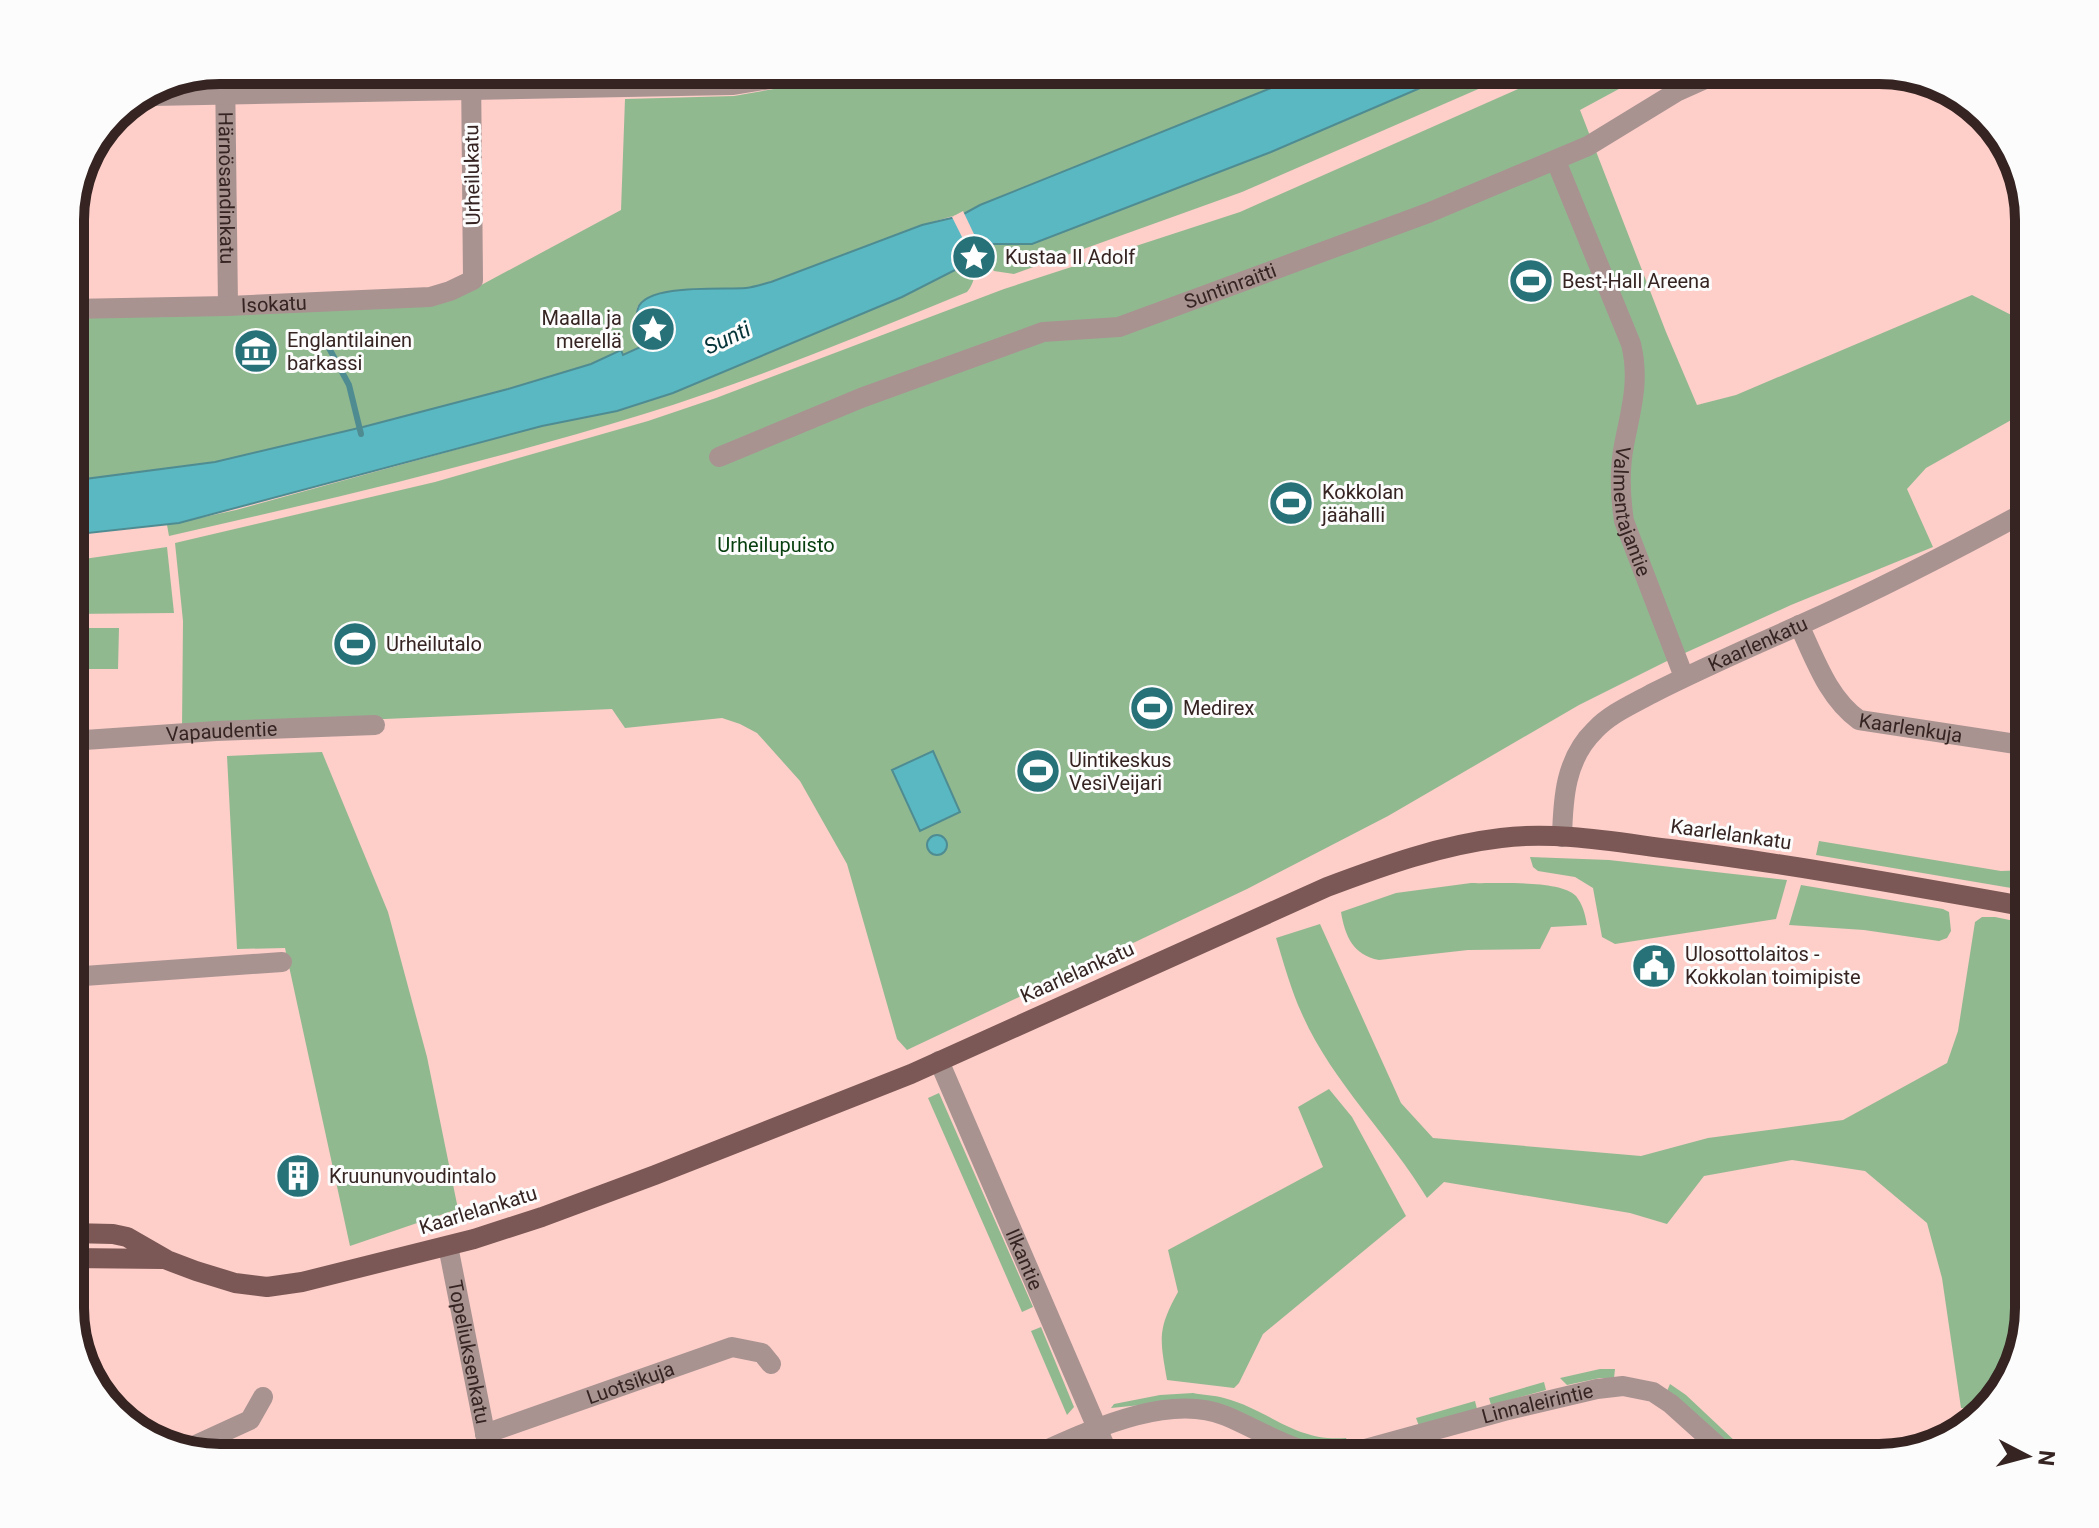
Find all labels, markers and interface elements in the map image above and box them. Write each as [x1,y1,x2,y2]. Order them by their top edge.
street label: Härnösandinkatu [214,112,239,264]
street label: Urheilukatu [459,124,485,226]
place icon: Kustaa II Adolf [950,233,998,281]
place label: Kustaa II Adolf [1005,245,1135,269]
sports icon: Best‑Hall Areena [1507,257,1555,305]
street label: Suntinraitti [1181,258,1280,314]
place label: Best‑Hall Areena [1562,269,1710,293]
street label: Isokatu [241,291,307,317]
place icon: Maalla ja merellä [629,305,677,353]
place label: Maalla ja merellä [542,306,622,353]
water label: Sunti [700,316,755,360]
museum icon: Englantilainen barkassi [232,327,280,375]
place label: Englantilainen barkassi [287,328,412,375]
street label: Valmentajantie [1609,445,1656,580]
sports icon: Kokkolan jäähalli [1267,479,1315,527]
place label: Kokkolan jäähalli [1321,480,1404,527]
park label: Urheilupuisto [717,533,835,557]
street label: Kaarlenkatu [1704,611,1811,677]
sports icon: Urheilutalo [331,620,379,668]
place label: Urheilutalo [386,632,482,656]
sports icon: Medirex [1128,684,1176,732]
place label: Medirex [1183,696,1254,720]
street label: Kaarlenkuja [1857,708,1964,748]
street label: Vapaudentie [165,717,278,746]
sports icon: Uintikeskus VesiVeijari [1014,747,1062,795]
place label: Uintikeskus VesiVeijari [1069,748,1172,795]
street label: Kaarlelankatu [1669,814,1793,854]
street label: Kaarlelankatu [1016,936,1138,1008]
public building icon: Ulosottolaitos - Kokkolan toimipiste [1630,942,1678,990]
place label: Ulosottolaitos - Kokkolan toimipiste [1685,942,1861,989]
building icon: Kruununvoudintalo [274,1152,322,1200]
place label: Kruununvoudintalo [329,1164,496,1188]
street label: Kaarlelankatu [416,1181,540,1239]
street label: Ilkantie [1001,1225,1048,1294]
street label: Topeliuksenkatu [443,1278,495,1426]
street label: Luotsikuja [583,1356,677,1409]
street label: Linnaleirintie [1479,1378,1595,1429]
north arrow [1987,1416,2067,1496]
text: N [2033,1449,2060,1467]

